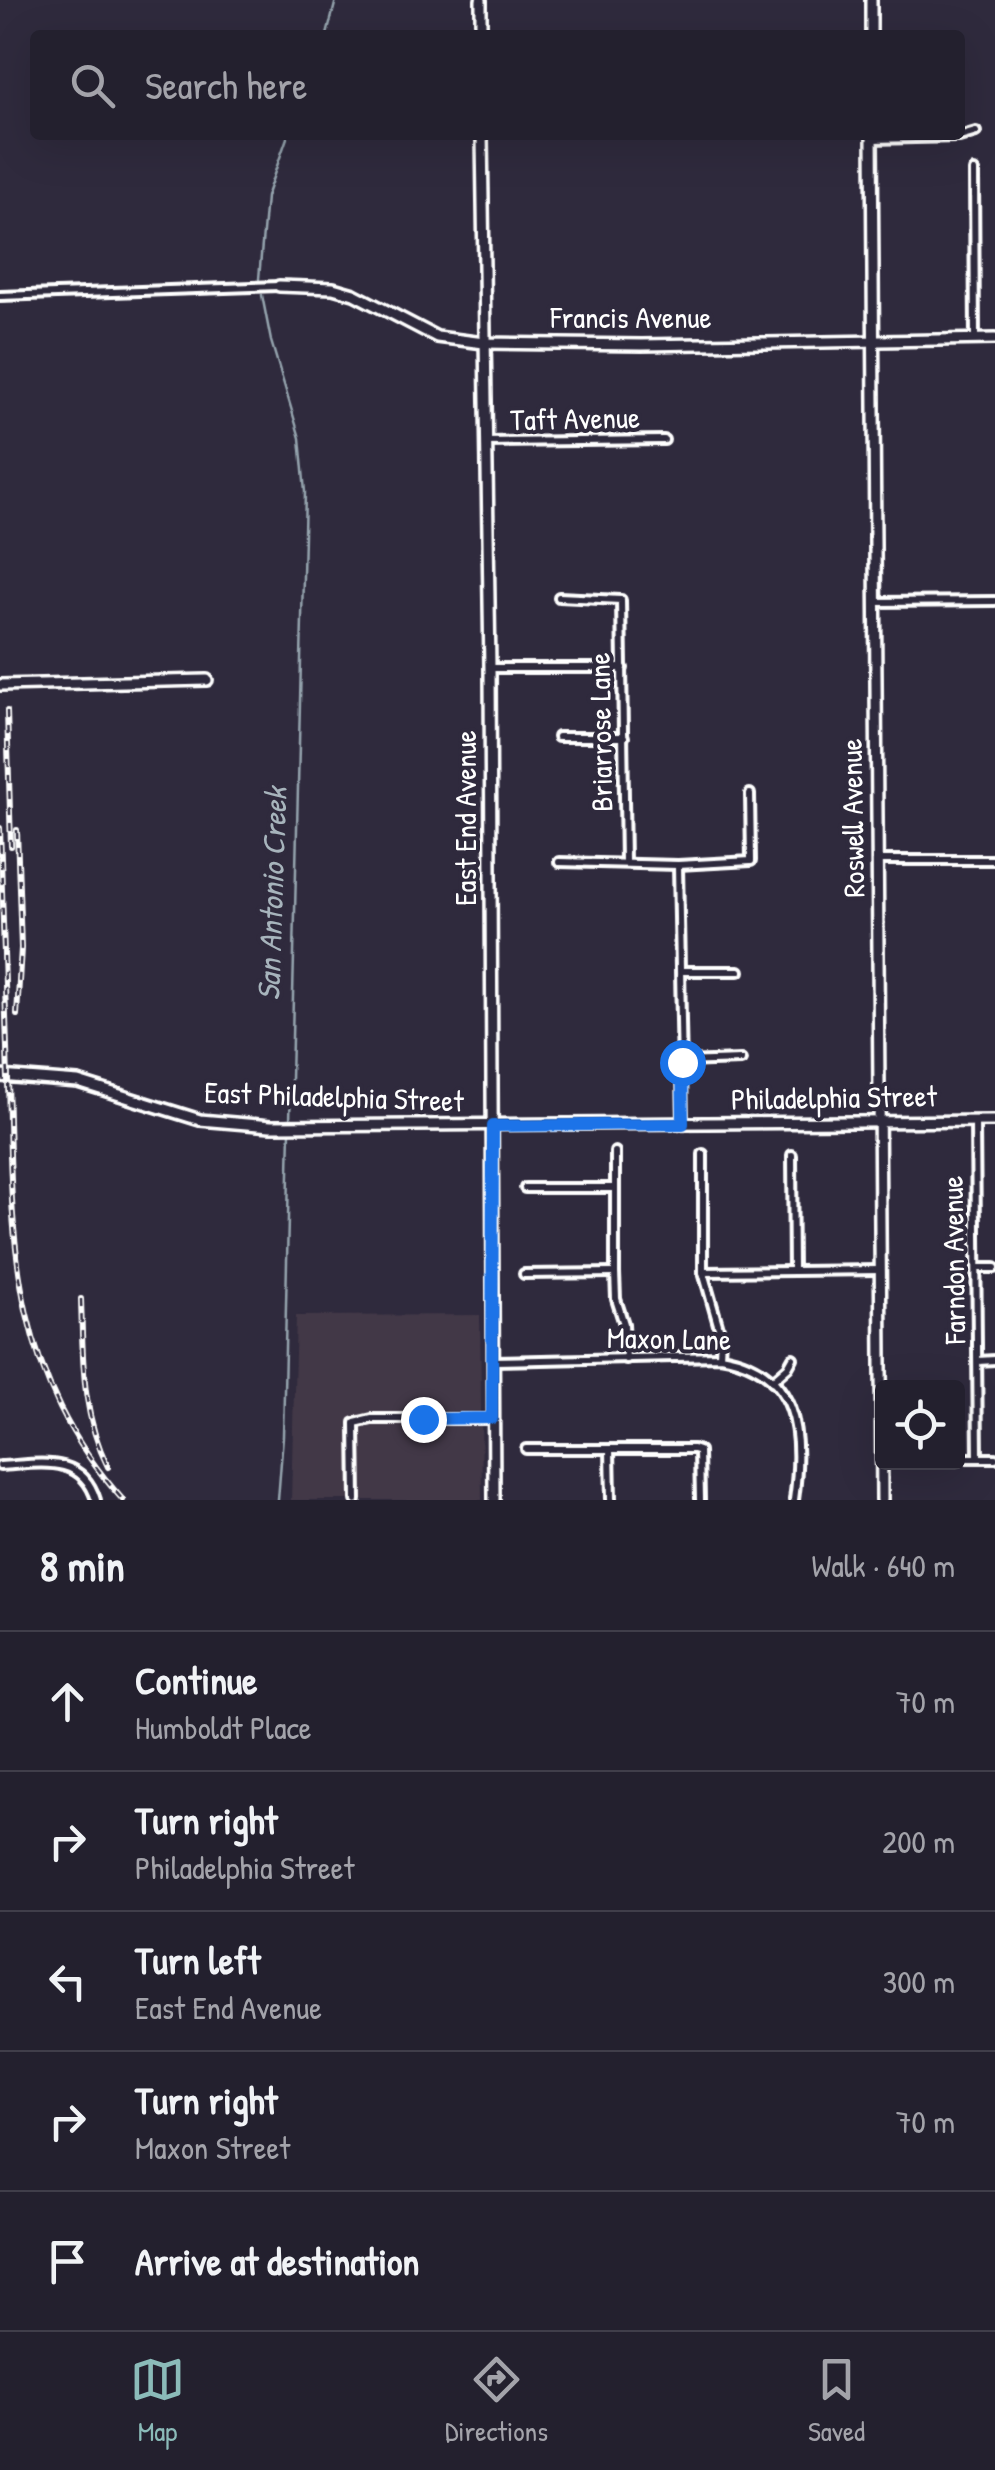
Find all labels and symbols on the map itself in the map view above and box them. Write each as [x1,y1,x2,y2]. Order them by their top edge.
street label: Francis Avenue [549,297,712,337]
street label: Taft Avenue [510,397,640,439]
street label: Briarrose Lane [579,652,621,812]
street label: East End Avenue [445,730,485,906]
street label: Roswell Avenue [831,738,873,898]
water label: San Antonio Creek [246,784,297,1001]
route start [660,1040,706,1086]
street label: East Philadelphia Street [204,1071,465,1121]
street label: Philadelphia Street [731,1075,938,1119]
street label: Farndon Avenue [932,1175,974,1346]
street label: Maxon Lane [607,1317,731,1359]
route end [401,1397,447,1443]

